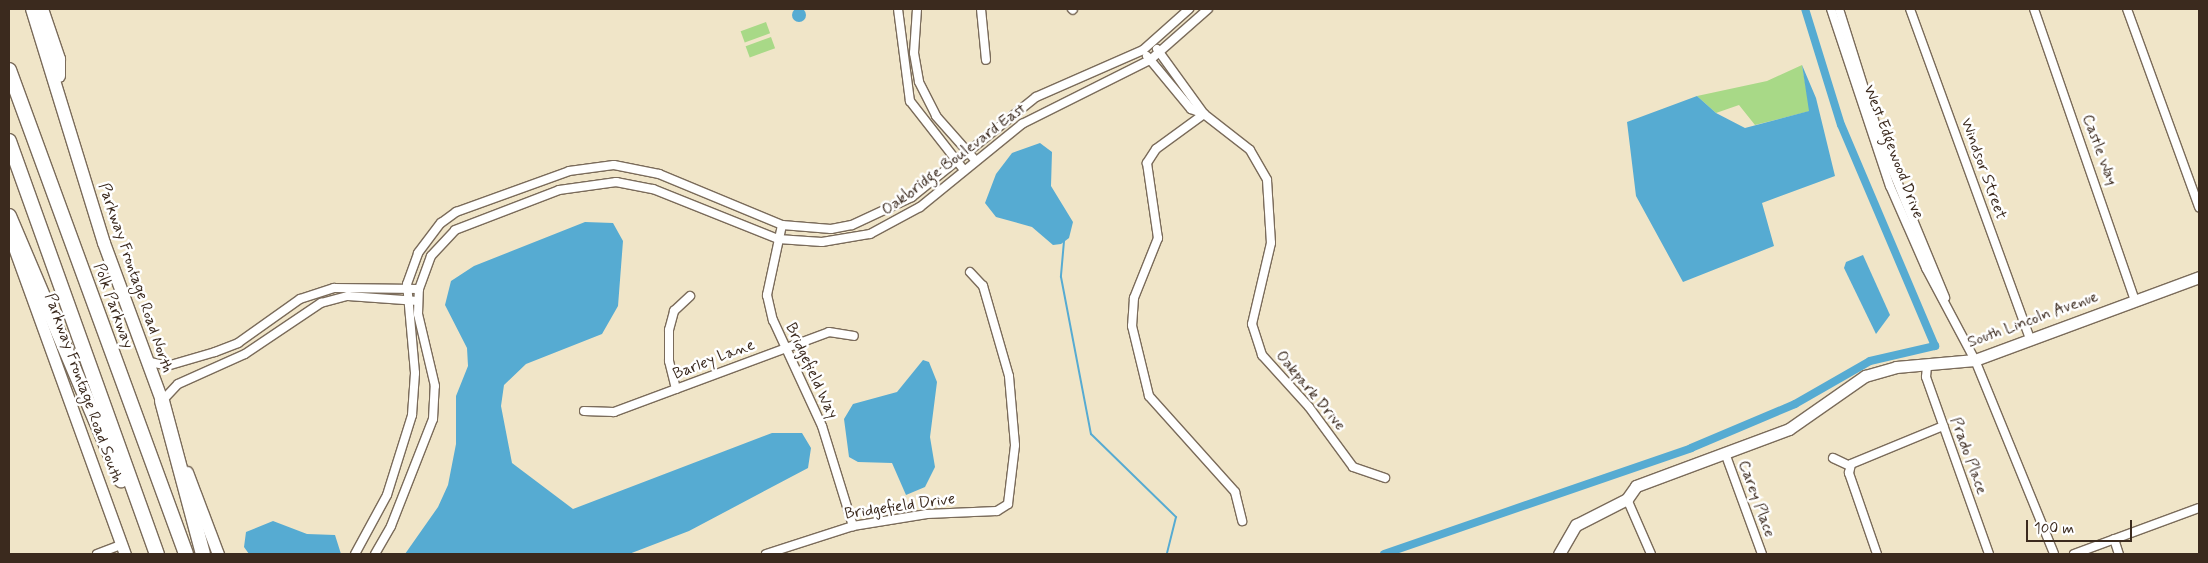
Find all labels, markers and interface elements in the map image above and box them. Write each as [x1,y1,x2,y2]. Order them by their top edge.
street label: West Edgewood Drive [1859,83,1927,221]
street label: Oakbridge Boulevard East [880,101,1028,219]
street label: Castle Way [2077,110,2121,190]
street label: Windsor Street [1956,116,2010,222]
street label: Parkway Frontage Road North [93,180,177,376]
street label: Polk Parkway [89,261,137,351]
street label: South Lincoln Avenue [1963,287,2103,353]
street label: Parkway Frontage Road South [40,292,126,484]
street label: Bridgefield Way [780,319,842,423]
street label: Barley Lane [672,336,756,384]
street label: Oakpark Drive [1271,347,1349,435]
street label: Prado Place [1946,416,1990,496]
street label: Carey Place [1733,458,1779,540]
street label: Bridgefield Drive [844,490,956,524]
scale bar [2028,510,2134,542]
text: 100 m [2034,519,2074,539]

